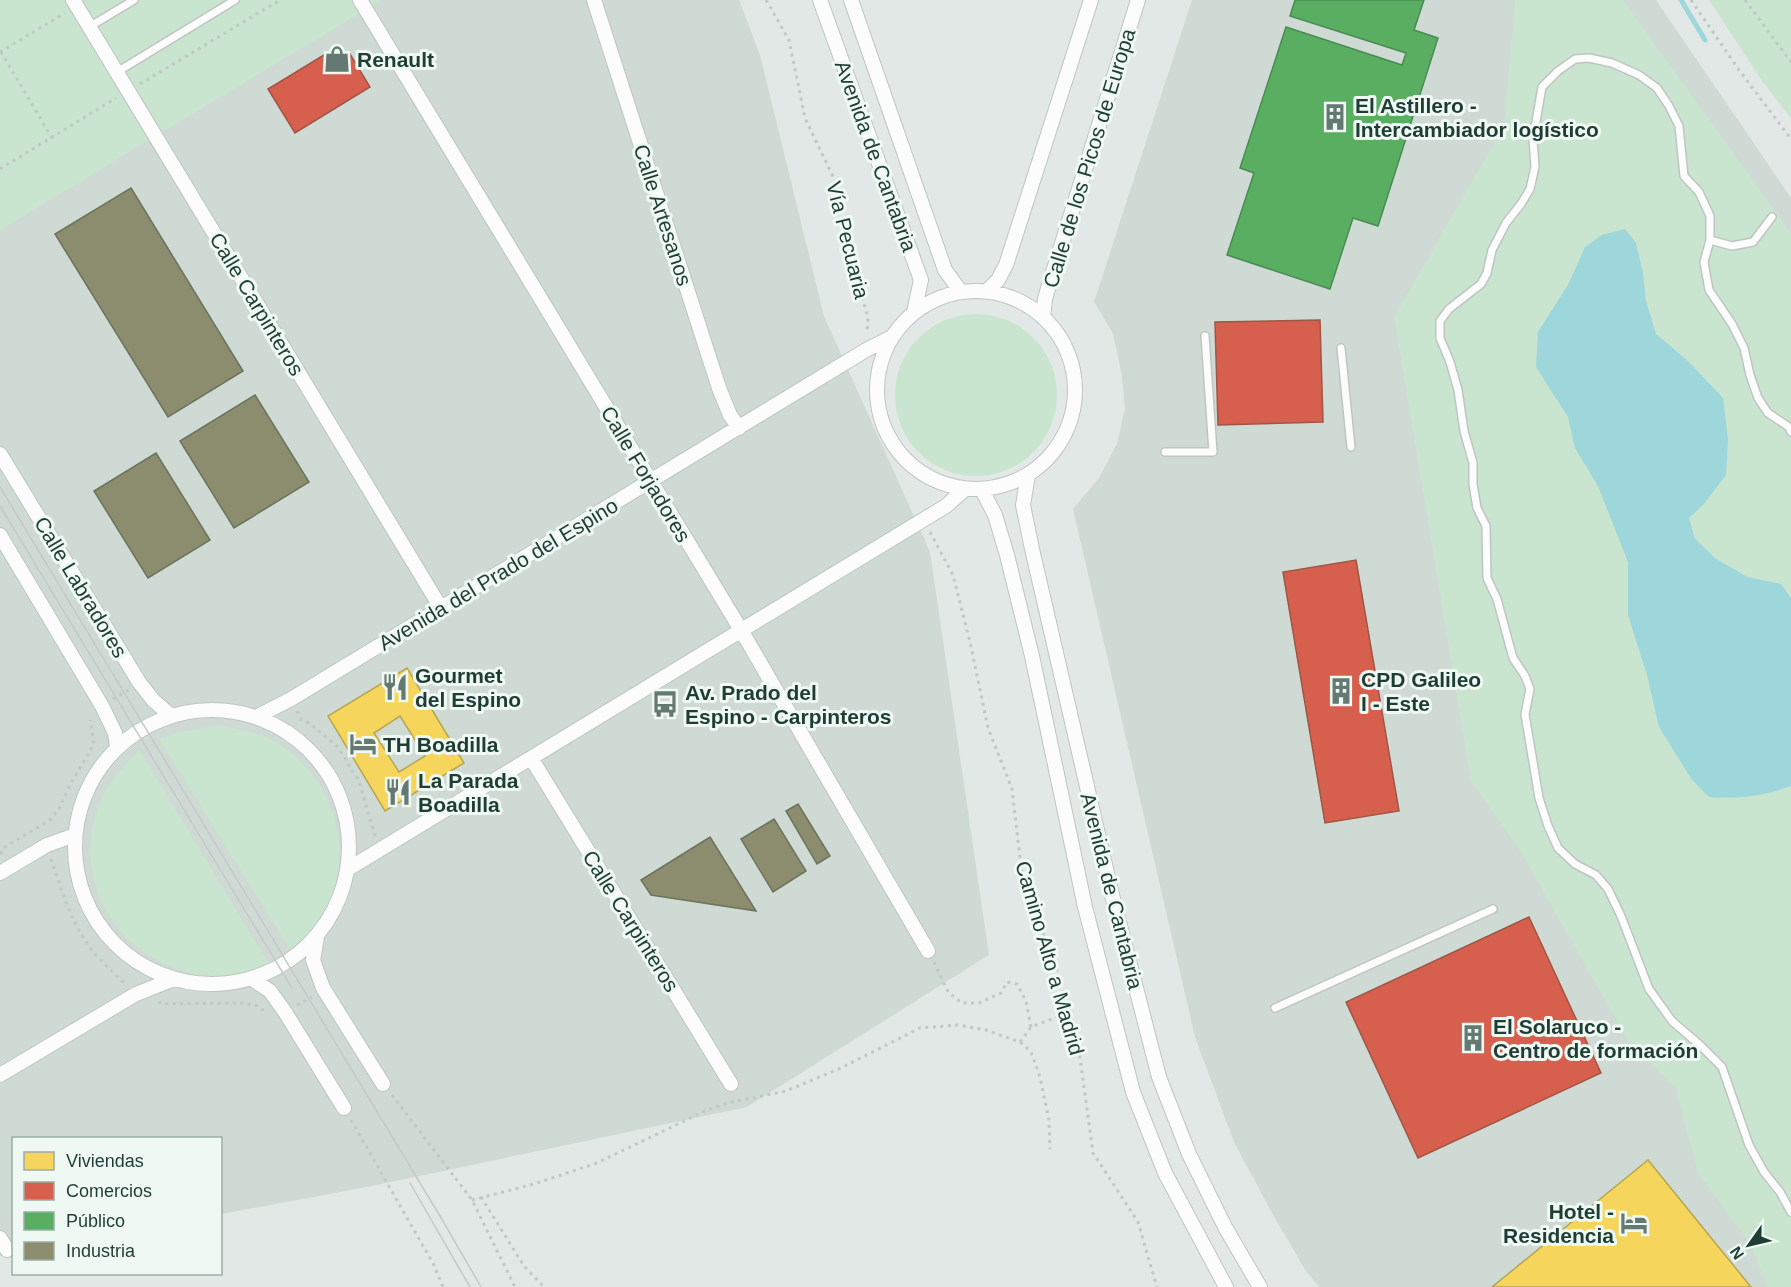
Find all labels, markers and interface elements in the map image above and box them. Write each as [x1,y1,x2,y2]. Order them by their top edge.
street label: Calle de los Picos de Europa [1039,25,1140,290]
shop icon: Renault [322,44,352,74]
place label: Renault [357,48,434,71]
street label: Avenida de Cantabria [831,57,921,255]
place label: El Astillero - Intercambiador logístico [1355,94,1599,141]
building icon: El Astillero - Intercambiador logístico [1320,102,1350,132]
street label: Calle Artesanos [629,141,697,289]
street label: Vía Pecuaria [822,179,874,301]
street label: Calle Carpinteros [205,229,309,379]
street label: Calle Forjadores [596,402,696,546]
street label: Avenida del Prado del Espino [374,493,622,655]
street label: Calle Labradores [30,513,132,661]
place label: Gourmet del Espino [415,664,521,711]
place label: CPD Galileo I - Este [1361,668,1481,715]
restaurant icon: Gourmet del Espino [380,672,410,702]
building icon: CPD Galileo I - Este [1326,676,1356,706]
place label: Av. Prado del Espino - Carpinteros [685,681,892,728]
bus stop icon: Av. Prado del Espino - Carpinteros [650,689,680,719]
hotel icon: TH Boadilla [348,729,378,759]
place label: TH Boadilla [383,733,499,756]
place label: La Parada Boadilla [418,769,519,816]
restaurant icon: La Parada Boadilla [383,777,413,807]
street label: Avenida de Cantabria [1076,790,1148,992]
street label: Calle Carpinteros [578,846,684,996]
street label: Camino Alto a Madrid [1011,858,1089,1058]
place label: El Solaruco - Centro de formación [1493,1015,1698,1062]
building icon: El Solaruco - Centro de formación [1458,1023,1488,1053]
legend [12,1137,222,1275]
text: Viviendas [66,1151,144,1171]
text: Comercios [66,1181,152,1201]
place label: Hotel - Residencia [1503,1200,1614,1247]
hotel icon: Hotel - Residencia [1619,1208,1649,1238]
text: Público [66,1211,125,1231]
north arrow [1719,1215,1779,1275]
text: Industria [66,1241,136,1261]
text: N [1727,1244,1747,1263]

